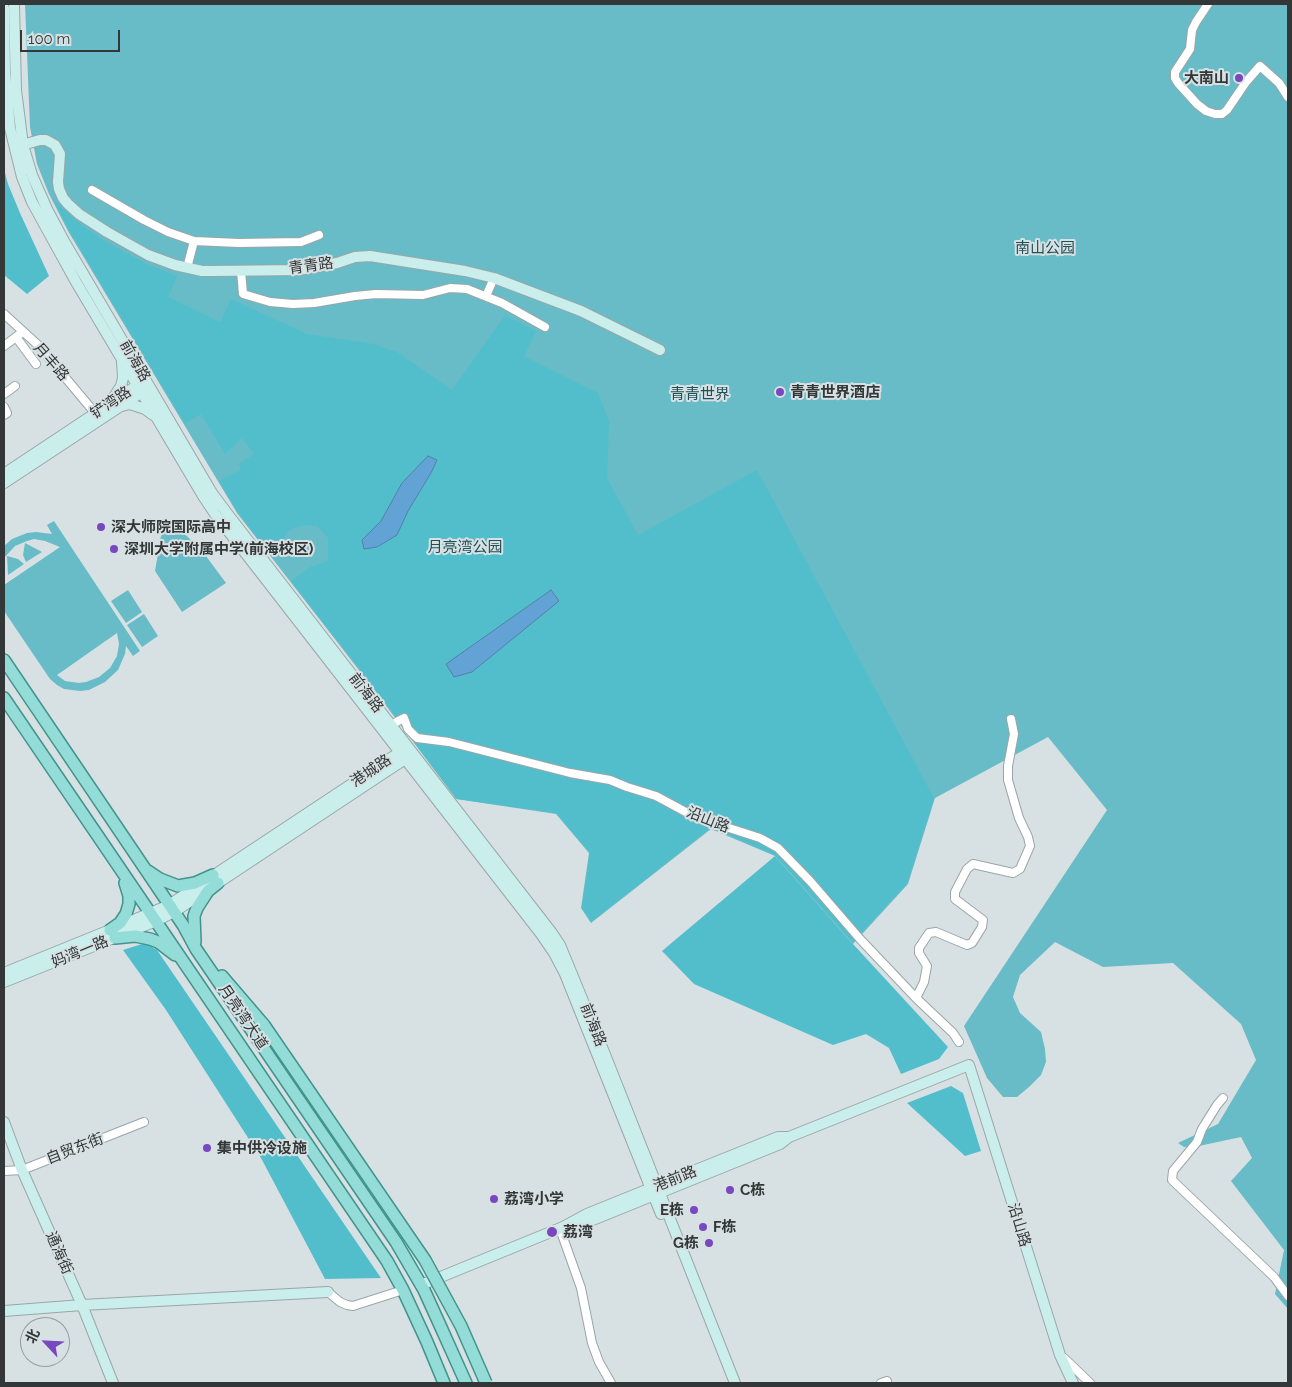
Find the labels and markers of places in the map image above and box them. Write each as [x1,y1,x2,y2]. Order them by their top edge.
place label: 大南山 [1184,69,1229,87]
marker: 大南山 [1233,72,1245,84]
place label: 青青世界酒店 [790,383,880,401]
marker: 青青世界酒店 [774,386,786,398]
place label: 深大师院国际高中 [111,518,231,536]
marker: 深大师院国际高中 [95,521,107,533]
place label: 深圳大学附属中学(前海校区) [124,540,313,558]
marker: 深圳大学附属中学(前海校区) [108,543,120,555]
place label: 集中供冷设施 [217,1139,307,1157]
marker: 集中供冷设施 [201,1142,213,1154]
place label: C栋 [740,1181,765,1199]
marker: C栋 [724,1184,736,1196]
place label: 荔湾小学 [504,1190,564,1208]
marker: 荔湾小学 [488,1193,500,1205]
place label: E栋 [660,1201,684,1219]
marker: E栋 [688,1204,700,1216]
place label: F栋 [713,1218,737,1236]
marker: F栋 [697,1221,709,1233]
place label: 荔湾 [563,1223,593,1241]
marker: 荔湾 [545,1225,559,1239]
place label: G栋 [673,1234,699,1252]
marker: G栋 [703,1237,715,1249]

